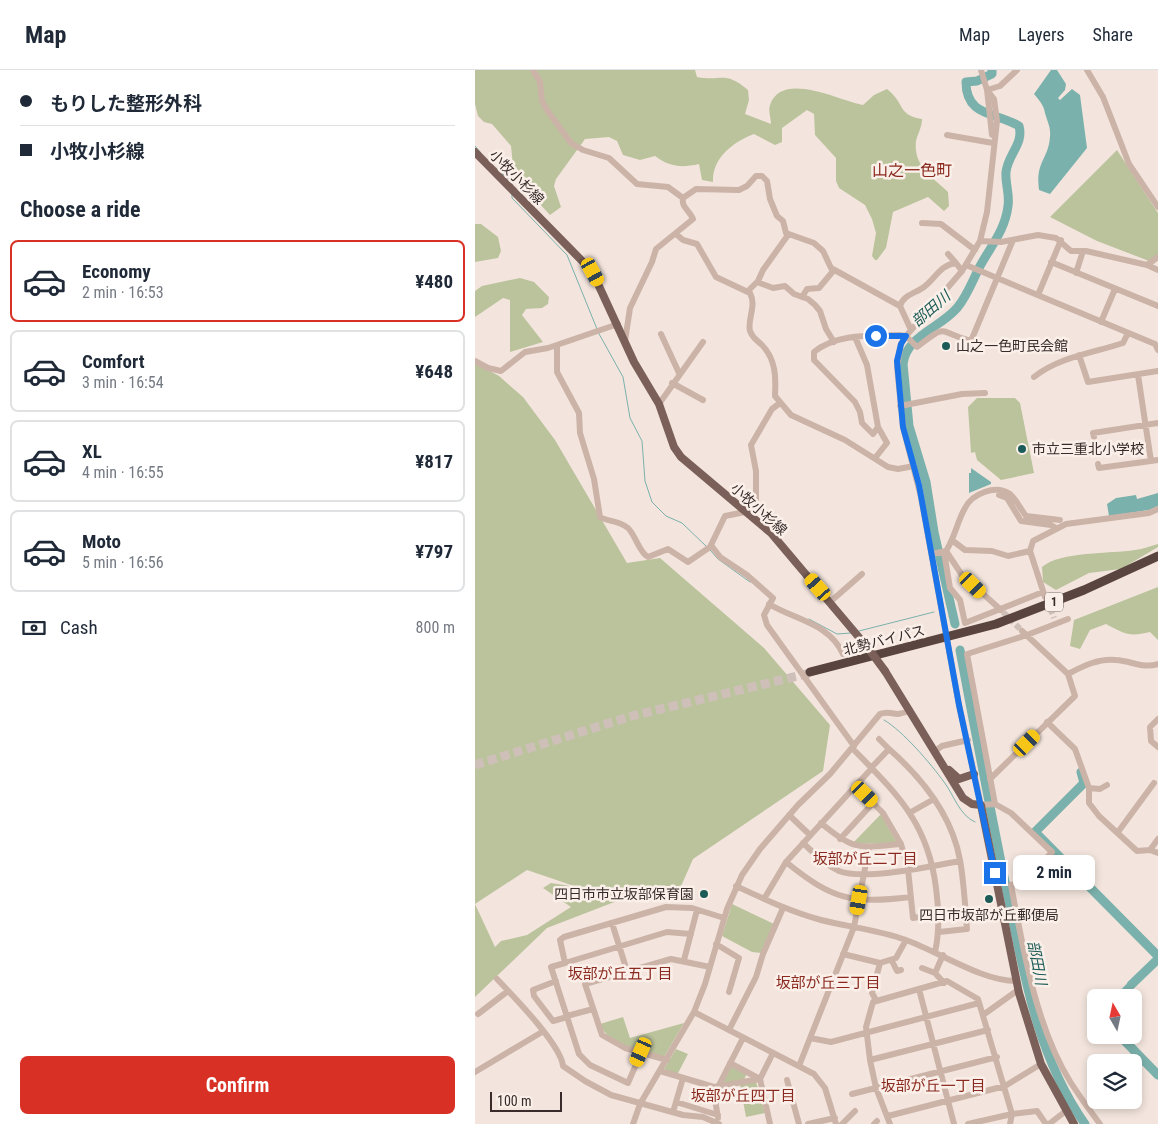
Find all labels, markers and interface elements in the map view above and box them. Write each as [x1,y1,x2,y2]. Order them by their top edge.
text: Map [25,21,66,49]
text: Map [959,24,990,45]
text: Layers [1018,24,1065,45]
text: Share [1093,24,1133,45]
text: もりした整形外科 [50,92,202,115]
text: 小牧小杉線 [50,140,145,163]
street label: 小牧小杉線 [487,147,547,207]
district label: 山之一色町 [872,161,952,180]
text: Choose a ride [20,197,141,222]
car [579,255,606,289]
icon: car [22,259,67,304]
text: Economy [82,260,151,283]
text: ¥480 [415,270,453,293]
text: 2 min · 16:53 [82,283,164,302]
water label: 部田川 [908,286,955,331]
route start [865,325,887,347]
place label: 山之一色町民会館 [956,338,1068,354]
marker: 山之一色町民会館 [940,340,952,352]
icon: car [22,349,67,394]
text: Comfort [82,350,145,373]
text: ¥648 [415,360,453,383]
text: 3 min · 16:54 [82,373,164,392]
icon: car [22,439,67,484]
text: XL [82,440,102,463]
place label: 市立三重北小学校 [1032,441,1144,457]
marker: 市立三重北小学校 [1016,443,1028,455]
text: ¥817 [415,450,453,473]
text: 4 min · 16:55 [82,463,164,482]
street label: 小牧小杉線 [728,480,790,538]
icon: car [22,529,67,574]
text: Moto [82,530,121,553]
text: ¥797 [415,540,453,563]
text: 5 min · 16:56 [82,553,164,572]
car [957,569,989,601]
car [802,571,833,603]
road number: 1 [1045,592,1063,612]
icon: cash [20,614,48,642]
text: Cash [60,616,98,639]
text: 800 m [416,618,455,637]
street label: 北勢バイパス [841,622,927,658]
car [1011,727,1042,759]
car [849,778,881,810]
district label: 坂部が丘二丁目 [812,850,918,868]
callout: 2 min [1013,856,1095,890]
route end [984,862,1006,884]
text: 2 min [1036,863,1072,882]
car [849,884,868,916]
place label: 四日市市立坂部保育園 [554,886,694,902]
marker: 四日市市立坂部保育園 [698,888,710,900]
marker: 四日市坂部が丘郵便局 [983,893,995,905]
place label: 四日市坂部が丘郵便局 [919,907,1059,923]
water label: 部田川 [1024,939,1051,989]
district label: 坂部が丘五丁目 [567,965,673,983]
district label: 坂部が丘三丁目 [775,974,881,992]
north arrow [1087,989,1143,1044]
map controls [1087,989,1142,1109]
car [628,1035,653,1069]
button: layers [1087,1054,1142,1109]
button: Confirm [20,1056,455,1114]
district label: 坂部が丘一丁目 [880,1077,986,1095]
district label: 坂部が丘四丁目 [690,1087,796,1105]
scale bar [490,1089,563,1112]
text: 100 m [497,1093,532,1109]

